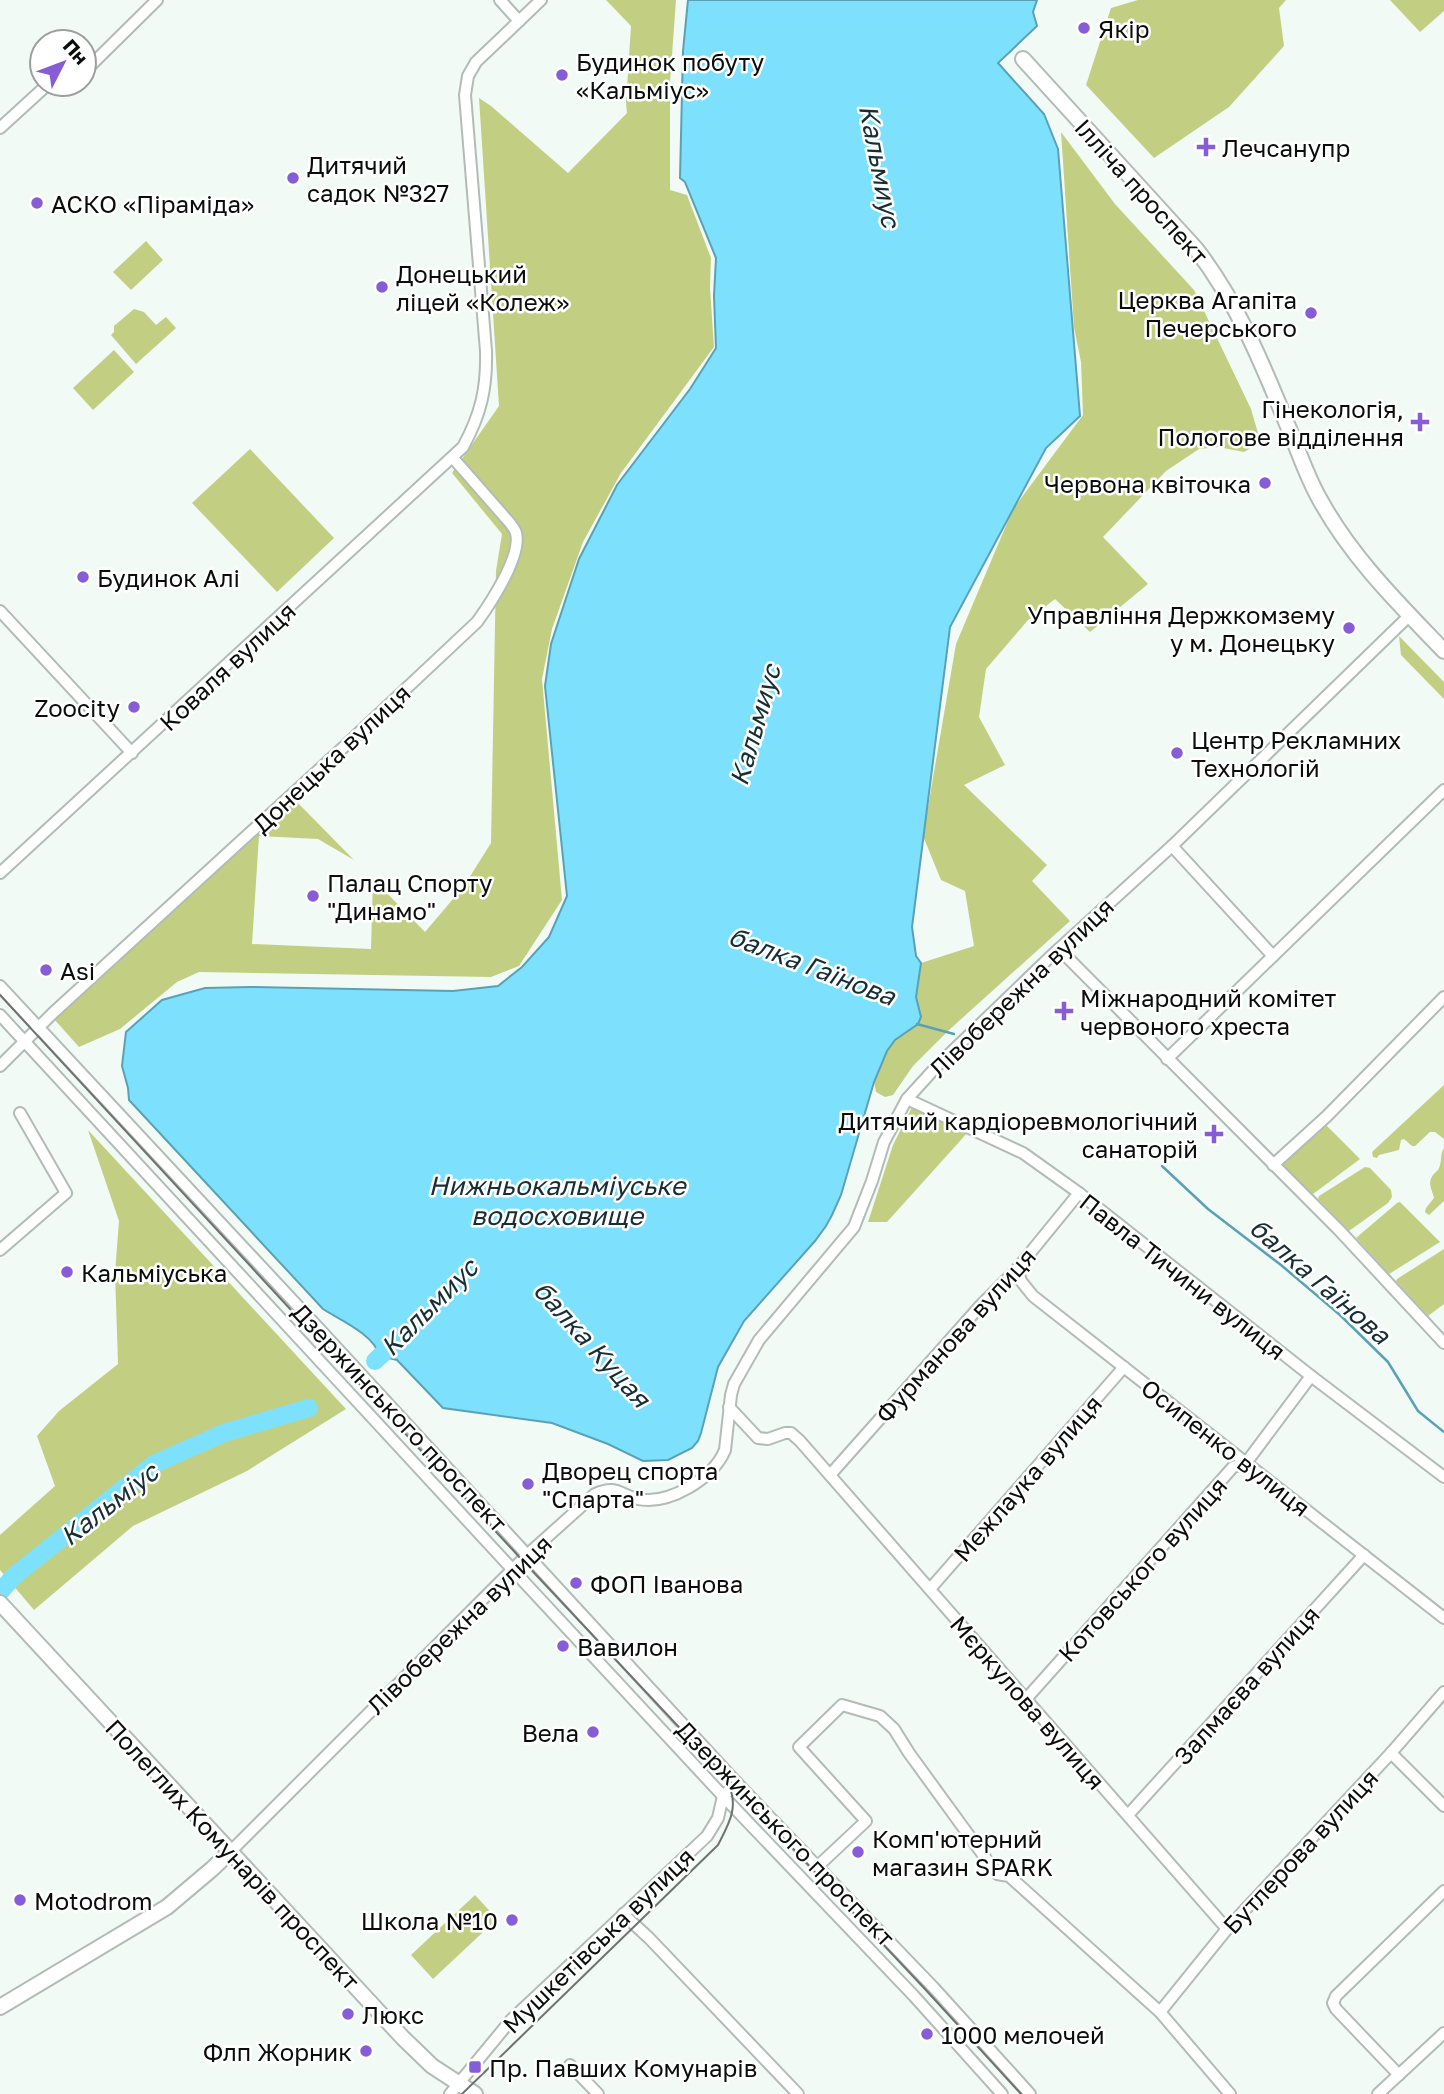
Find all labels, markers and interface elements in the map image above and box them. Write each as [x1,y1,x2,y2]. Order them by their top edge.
place label: Якір [1098,14,1149,43]
marker: Якір [1076,20,1092,36]
north arrow [28,28,98,98]
text: Пн [59,34,93,69]
place label: Будинок побуту «Кальміус» [576,47,764,104]
marker: Будинок побуту «Кальміус» [554,67,570,83]
water label: Кальмиус [853,102,907,232]
street label: Ілліча проспект [1069,112,1215,270]
place label: Лечсанупр [1222,133,1350,162]
marker: Лечсанупр [1196,137,1216,157]
place label: Дитячий садок №327 [307,150,449,207]
marker: Дитячий садок №327 [285,170,301,186]
place label: АСКО «Піраміда» [51,189,254,218]
marker: АСКО «Піраміда» [29,195,45,211]
place label: Донецький ліцей «Колеж» [396,259,569,316]
marker: Донецький ліцей «Колеж» [374,279,390,295]
place label: Церква Агапіта Печерського [1117,285,1297,342]
marker: Церква Агапіта Печерського [1303,305,1319,321]
place label: Гінекологія, Пологове відділення [1158,394,1404,451]
marker: Гінекологія, Пологове відділення [1410,412,1430,432]
place label: Червона квіточка [1044,469,1251,498]
marker: Червона квіточка [1257,475,1273,491]
place label: Будинок Алі [97,563,240,592]
marker: Будинок Алі [75,569,91,585]
street label: Коваля вулиця [153,596,301,736]
place label: Управління Держкомзему у м. Донецьку [1027,600,1335,657]
marker: Управління Держкомзему у м. Донецьку [1341,620,1357,636]
water label: Кальмиус [723,659,788,789]
street label: Донецька вулиця [246,678,416,838]
place label: Zoocity [34,693,120,722]
marker: Zoocity [126,699,142,715]
place label: Центр Рекламних Технологій [1191,725,1401,782]
marker: Центр Рекламних Технологій [1169,745,1185,761]
place label: Палац Спорту "Динамо" [327,868,492,925]
marker: Палац Спорту "Динамо" [305,888,321,904]
street label: Лівобережна вулиця [923,892,1119,1082]
water label: балка Гаїнова [724,920,901,1012]
place label: Asi [60,956,95,985]
marker: Asi [38,962,54,978]
place label: Міжнародний комітет червоного хреста [1080,983,1336,1040]
marker: Міжнародний комітет червоного хреста [1054,1001,1074,1021]
place label: Дитячий кардіоревмологічний санаторій [838,1106,1198,1163]
marker: Дитячий кардіоревмологічний санаторій [1204,1124,1224,1144]
water label: Нижньокальміуське водосховище [428,1170,687,1231]
street label: Павла Тичини вулиця [1074,1187,1292,1365]
water label: балка Гаїнова [1244,1212,1397,1351]
street label: Фурманова вулиця [869,1242,1041,1428]
water label: Кальмиус [374,1251,485,1362]
place label: Кальміуська [81,1258,227,1287]
marker: Кальміуська [59,1264,75,1280]
water label: балка Куцая [527,1275,658,1415]
street label: Дзержинського проспект [287,1297,514,1537]
street label: Осипенко вулиця [1136,1372,1316,1522]
street label: Межлаука вулиця [947,1389,1107,1567]
water label: Кальміус [54,1455,165,1552]
place label: Дворец спорта "Спарта" [542,1456,718,1513]
street label: Котовського вулиця [1052,1471,1232,1667]
marker: Дворец спорта "Спарта" [520,1476,536,1492]
street label: Лівобережна вулиця [361,1529,557,1719]
place label: ФОП Іванова [590,1569,743,1598]
marker: ФОП Іванова [568,1575,584,1591]
street label: Залмаєва вулиця [1167,1600,1325,1770]
street label: Мєркулова вулиця [945,1609,1111,1795]
place label: Вавилон [577,1632,678,1661]
marker: Вавилон [555,1638,571,1654]
street label: Полеглих Комунарів проспект [100,1713,366,1995]
street label: Дзержинського проспект [671,1714,901,1952]
place label: Вела [522,1718,579,1747]
marker: Вела [585,1724,601,1740]
street label: Бутлерова вулиця [1217,1763,1383,1939]
place label: Комп'ютерний магазин SPARK [872,1824,1053,1881]
street label: Мушкетівська вулиця [496,1841,700,2039]
marker: Комп'ютерний магазин SPARK [850,1844,866,1860]
place label: Motodrom [34,1886,153,1915]
marker: Motodrom [12,1892,28,1908]
place label: Школа №10 [361,1906,498,1935]
marker: Школа №10 [504,1912,520,1928]
place label: Люкс [362,2000,424,2029]
marker: Люкс [340,2006,356,2022]
place label: 1000 мелочей [941,2020,1105,2049]
marker: 1000 мелочей [919,2026,935,2042]
place label: Флп Жорник [203,2037,352,2066]
marker: Флп Жорник [358,2043,374,2059]
place label: Пр. Павших Комунарiв [489,2053,757,2082]
marker: Пр. Павших Комунарiв [467,2059,483,2075]

